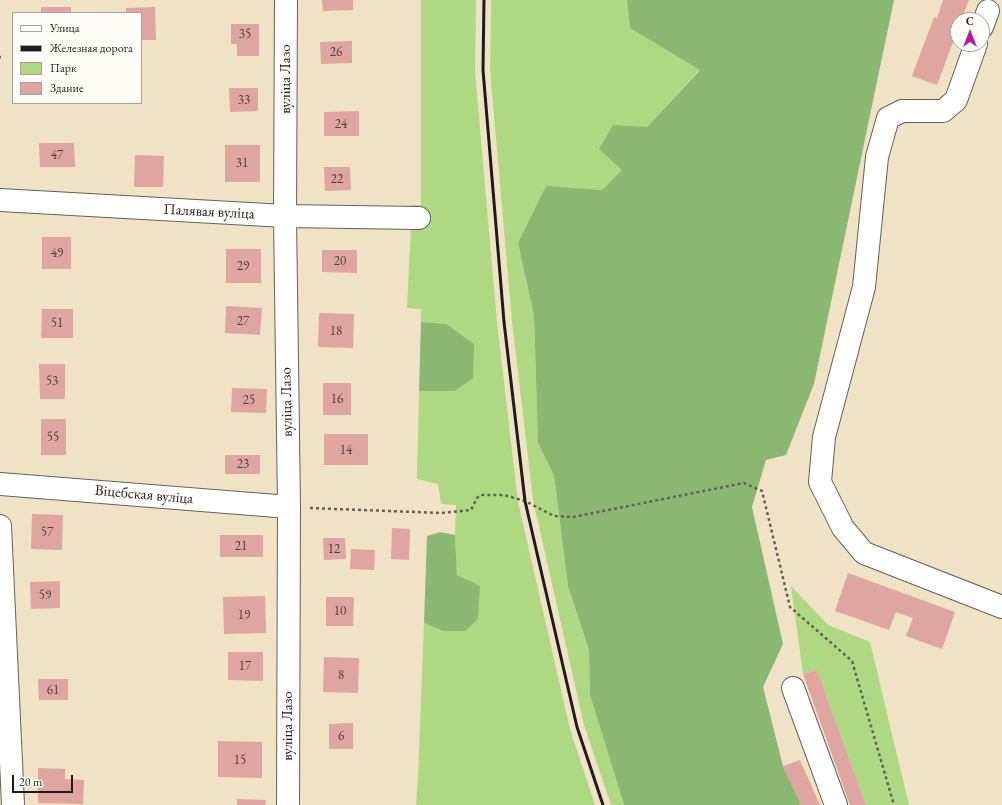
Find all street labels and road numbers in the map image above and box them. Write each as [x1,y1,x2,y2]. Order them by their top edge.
street label: вуліца Лазо [277,44,295,114]
street label: Палявая вуліца [163,201,255,223]
street label: вуліца Лазо [277,367,297,437]
street label: Віцебская вуліца [94,482,194,508]
street label: вуліца Лазо [279,691,297,761]

